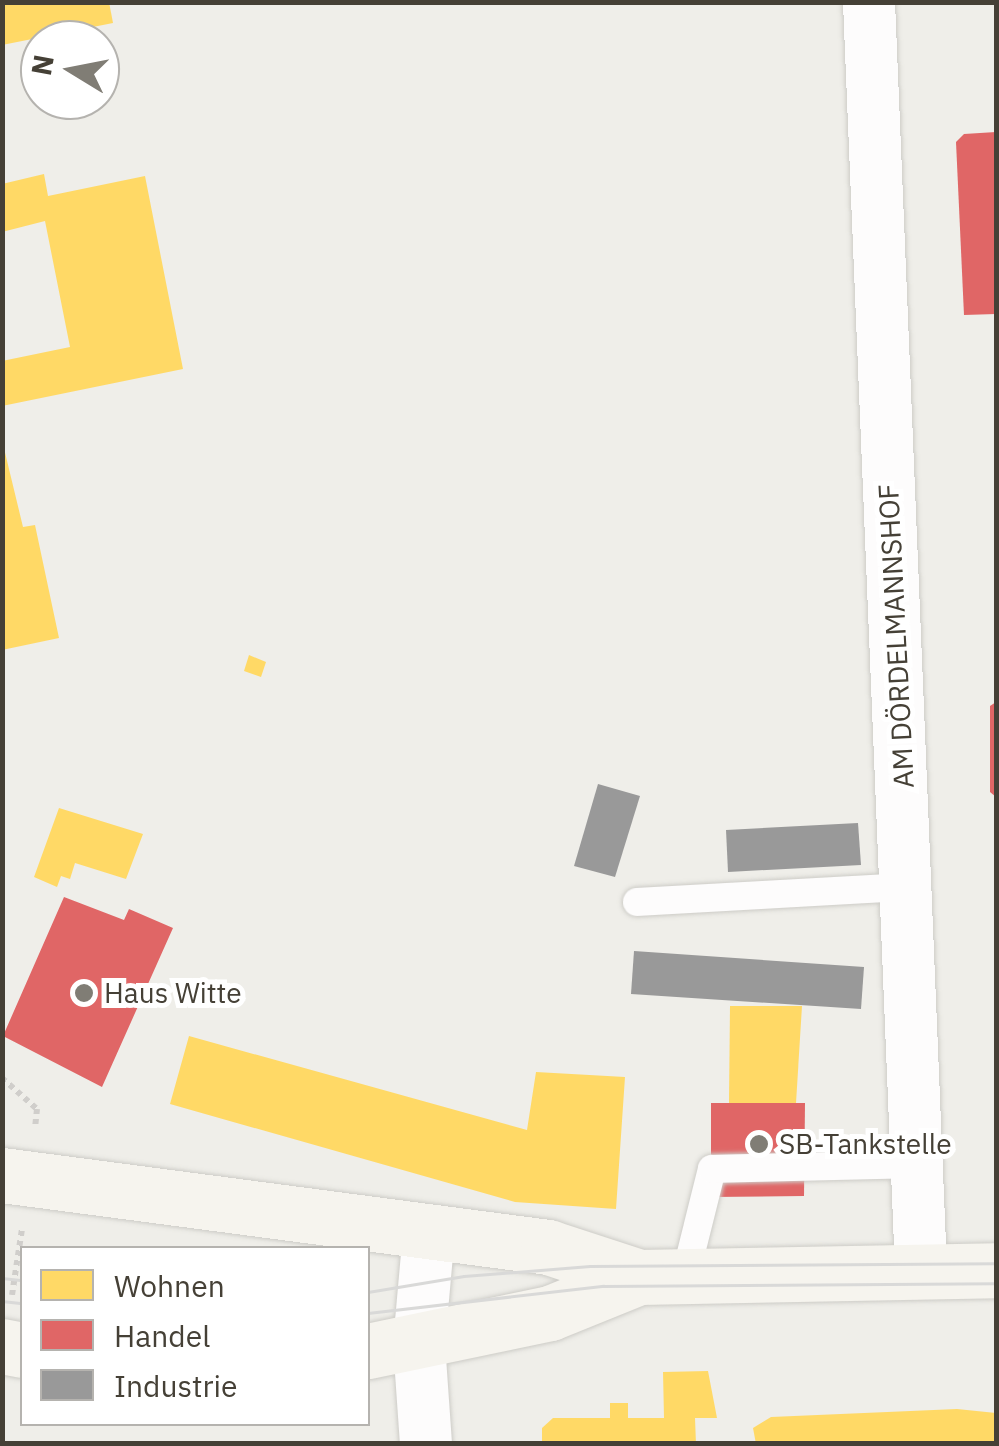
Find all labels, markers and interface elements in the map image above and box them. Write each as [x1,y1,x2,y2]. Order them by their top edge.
north arrow [20,20,120,120]
text: N [22,52,62,78]
street label: AM DÖRDELMANNSHOF [871,483,921,789]
place label: Haus Witte [104,976,242,1010]
marker: Haus Witte [73,982,95,1004]
place label: SB-Tankstelle [779,1127,952,1161]
marker: SB-Tankstelle [748,1133,770,1155]
legend [20,1246,370,1426]
text: Wohnen [114,1266,225,1305]
text: Handel [114,1316,210,1355]
text: Industrie [114,1366,237,1405]

